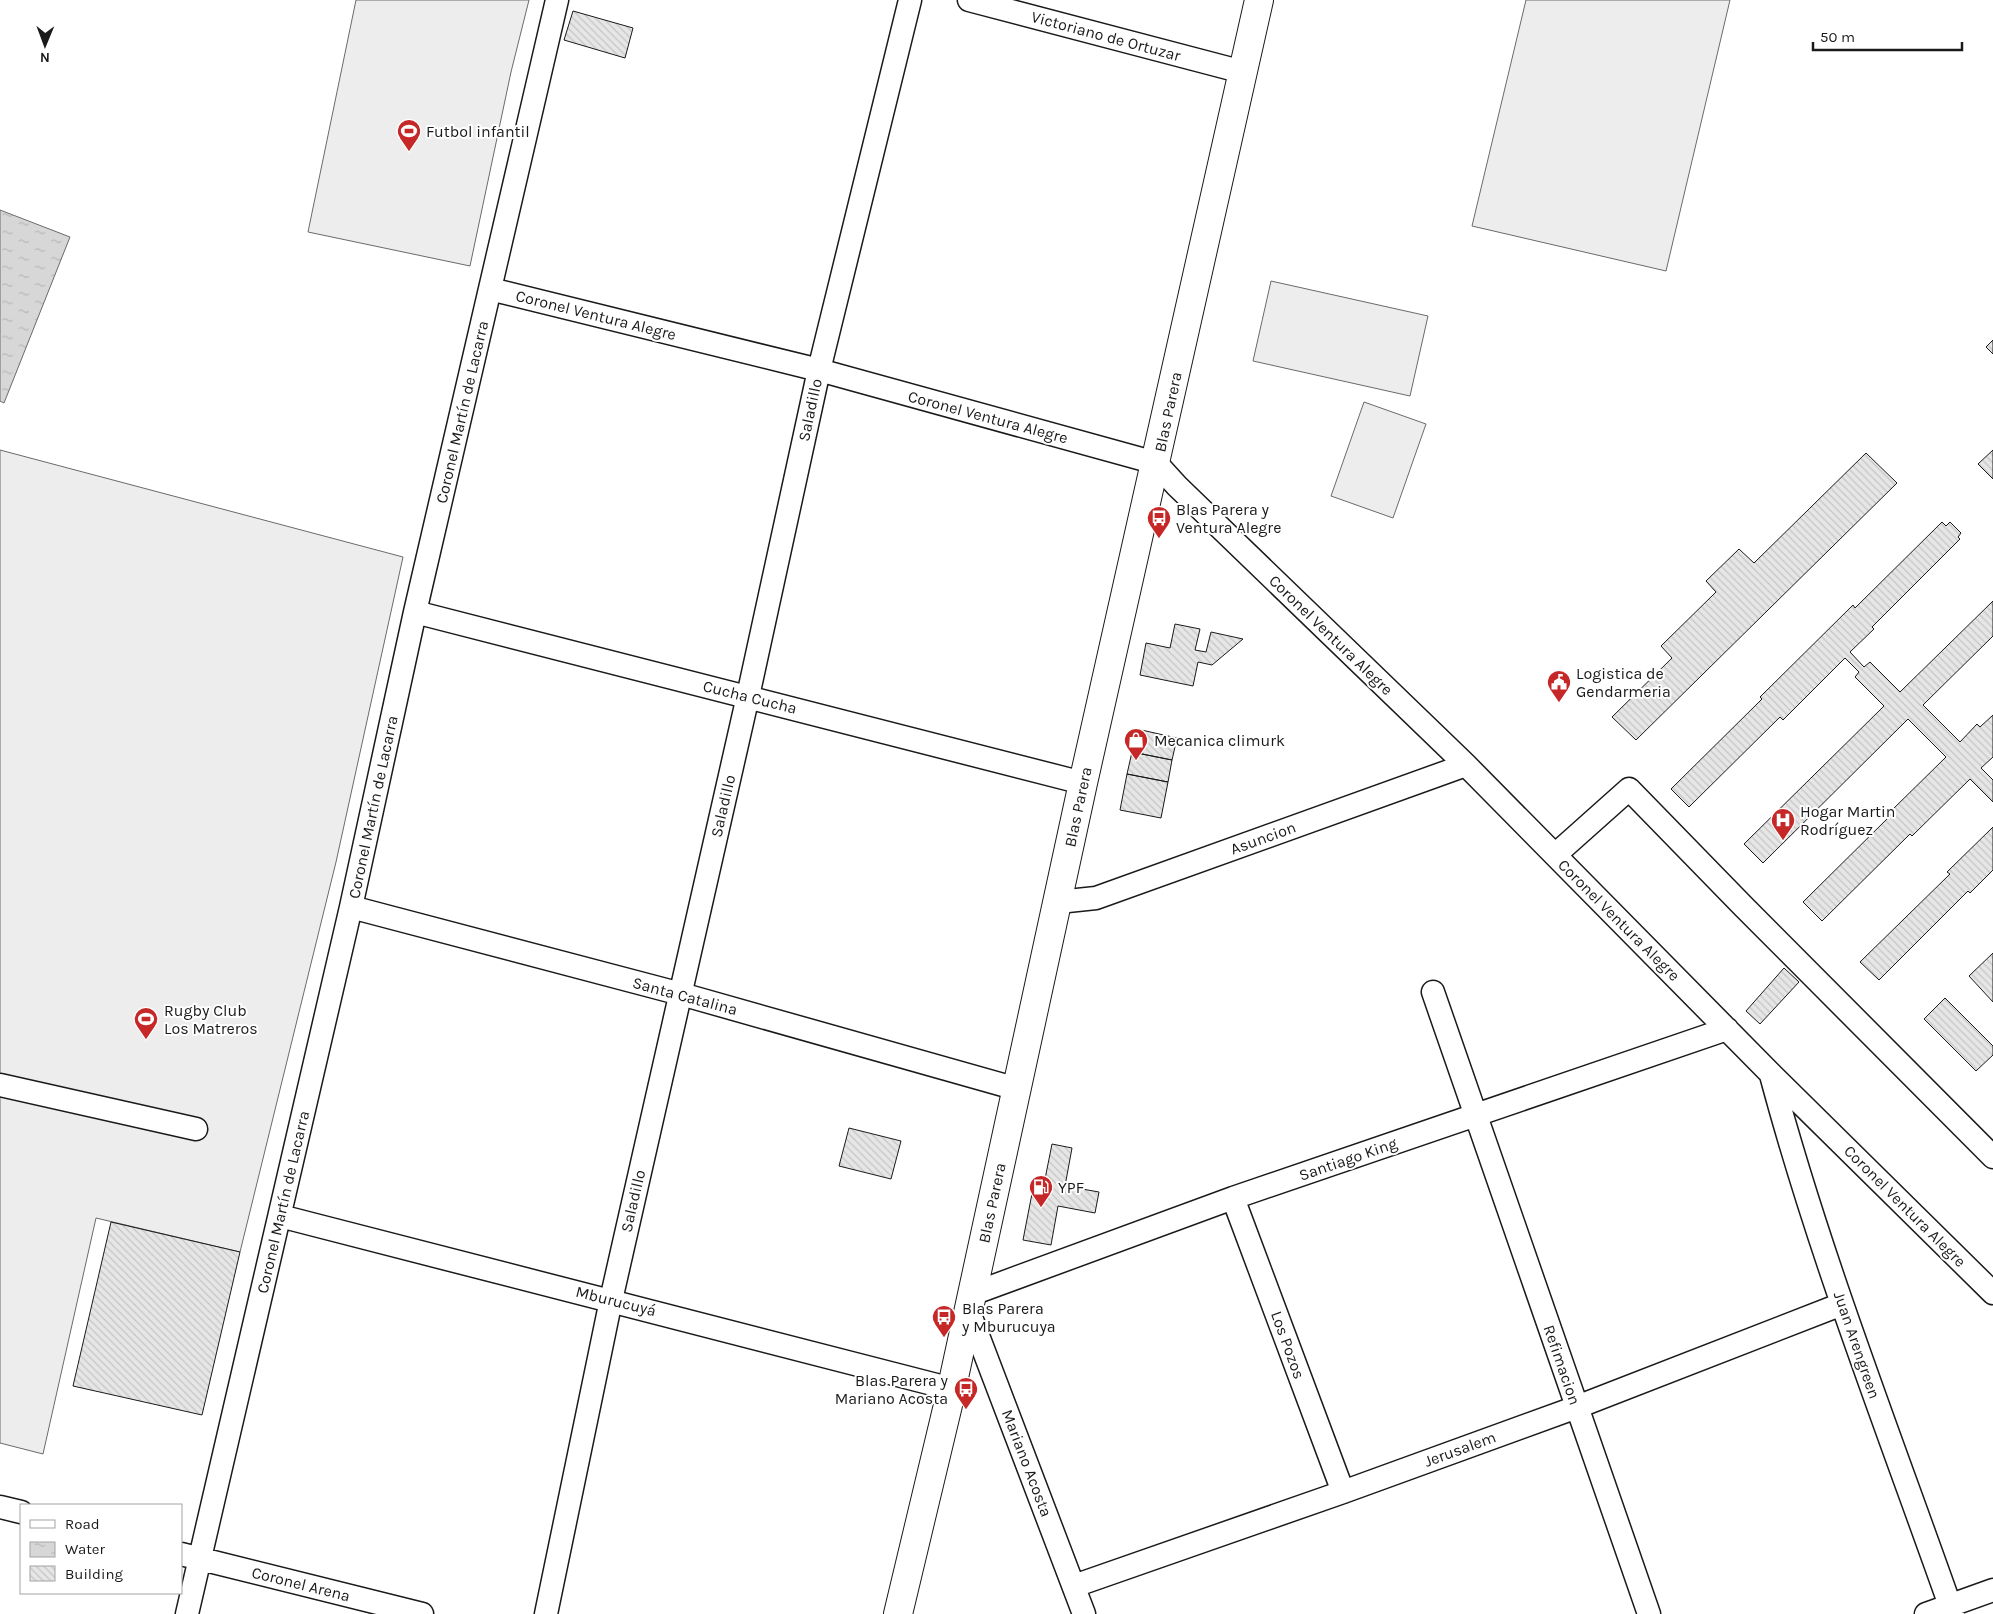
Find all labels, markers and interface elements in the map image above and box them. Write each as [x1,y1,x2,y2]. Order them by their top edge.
street label: Victoriano de Ortuzar [1029,7,1183,65]
north arrow [20,20,70,70]
scale bar [1813,20,1962,52]
text: 50 m [1820,28,1855,46]
text: N [40,49,50,66]
sports icon: Futbol infantil [396,118,422,152]
place label: Futbol infantil [426,122,530,141]
street label: Coronel Ventura Alegre [514,286,678,344]
street label: Coronel Martín de Lacarra [432,319,492,505]
street label: Blas Parera [1150,370,1186,454]
street label: Saladillo [794,377,826,443]
street label: Coronel Ventura Alegre [906,387,1070,447]
place label: Blas Parera y Ventura Alegre [1176,500,1281,537]
bus stop icon: Blas Parera y Ventura Alegre [1146,505,1172,539]
street label: Coronel Ventura Alegre [1265,571,1397,699]
place label: Logistica de Gendarmeria [1576,664,1671,701]
public building icon: Logistica de Gendarmeria [1546,669,1572,703]
street label: Cucha Cucha [701,676,799,718]
street label: Coronel Martín de Lacarra [344,714,402,900]
shop icon: Mecanica climurk [1123,727,1149,761]
place label: Mecanica climurk [1154,731,1285,750]
street label: Blas Parera [1060,765,1096,849]
street label: Saladillo [707,773,739,839]
place label: Hogar Martin Rodríguez [1800,802,1895,839]
hospital icon: Hogar Martin Rodríguez [1770,807,1796,841]
street label: Asuncion [1228,817,1298,859]
street label: Coronel Ventura Alegre [1554,855,1684,985]
street label: Santa Catalina [630,973,740,1019]
place label: Rugby Club Los Matreros [164,1001,258,1038]
sports icon: Rugby Club Los Matreros [133,1006,159,1040]
street label: Coronel Martín de Lacarra [253,1109,313,1295]
street label: Santiago King [1296,1133,1400,1185]
street label: Coronel Ventura Alegre [1840,1141,1970,1271]
street label: Blas Parera [974,1161,1010,1245]
street label: Saladillo [617,1168,649,1234]
fuel station icon: YPF [1028,1174,1054,1208]
place label: YPF [1058,1178,1084,1197]
street label: Mburucuyá [574,1282,658,1320]
street label: Juan Arengreen [1830,1289,1884,1401]
place label: Blas Parera y Mburucuya [961,1299,1056,1336]
bus stop icon: Blas Parera y Mburucuya [931,1304,957,1338]
street label: Los Pozos [1267,1308,1309,1382]
street label: Refimacion [1539,1322,1585,1408]
place label: Blas Parera y Mariano Acosta [835,1371,949,1408]
bus stop icon: Blas Parera y Mariano Acosta [953,1376,979,1410]
street label: Mariano Acosta [998,1407,1056,1519]
street label: Jerusalem [1421,1427,1499,1471]
legend [20,1504,182,1594]
text: Road [65,1515,100,1533]
text: Water [65,1540,106,1558]
street label: Coronel Arena [250,1563,352,1605]
text: Building [65,1565,123,1583]

